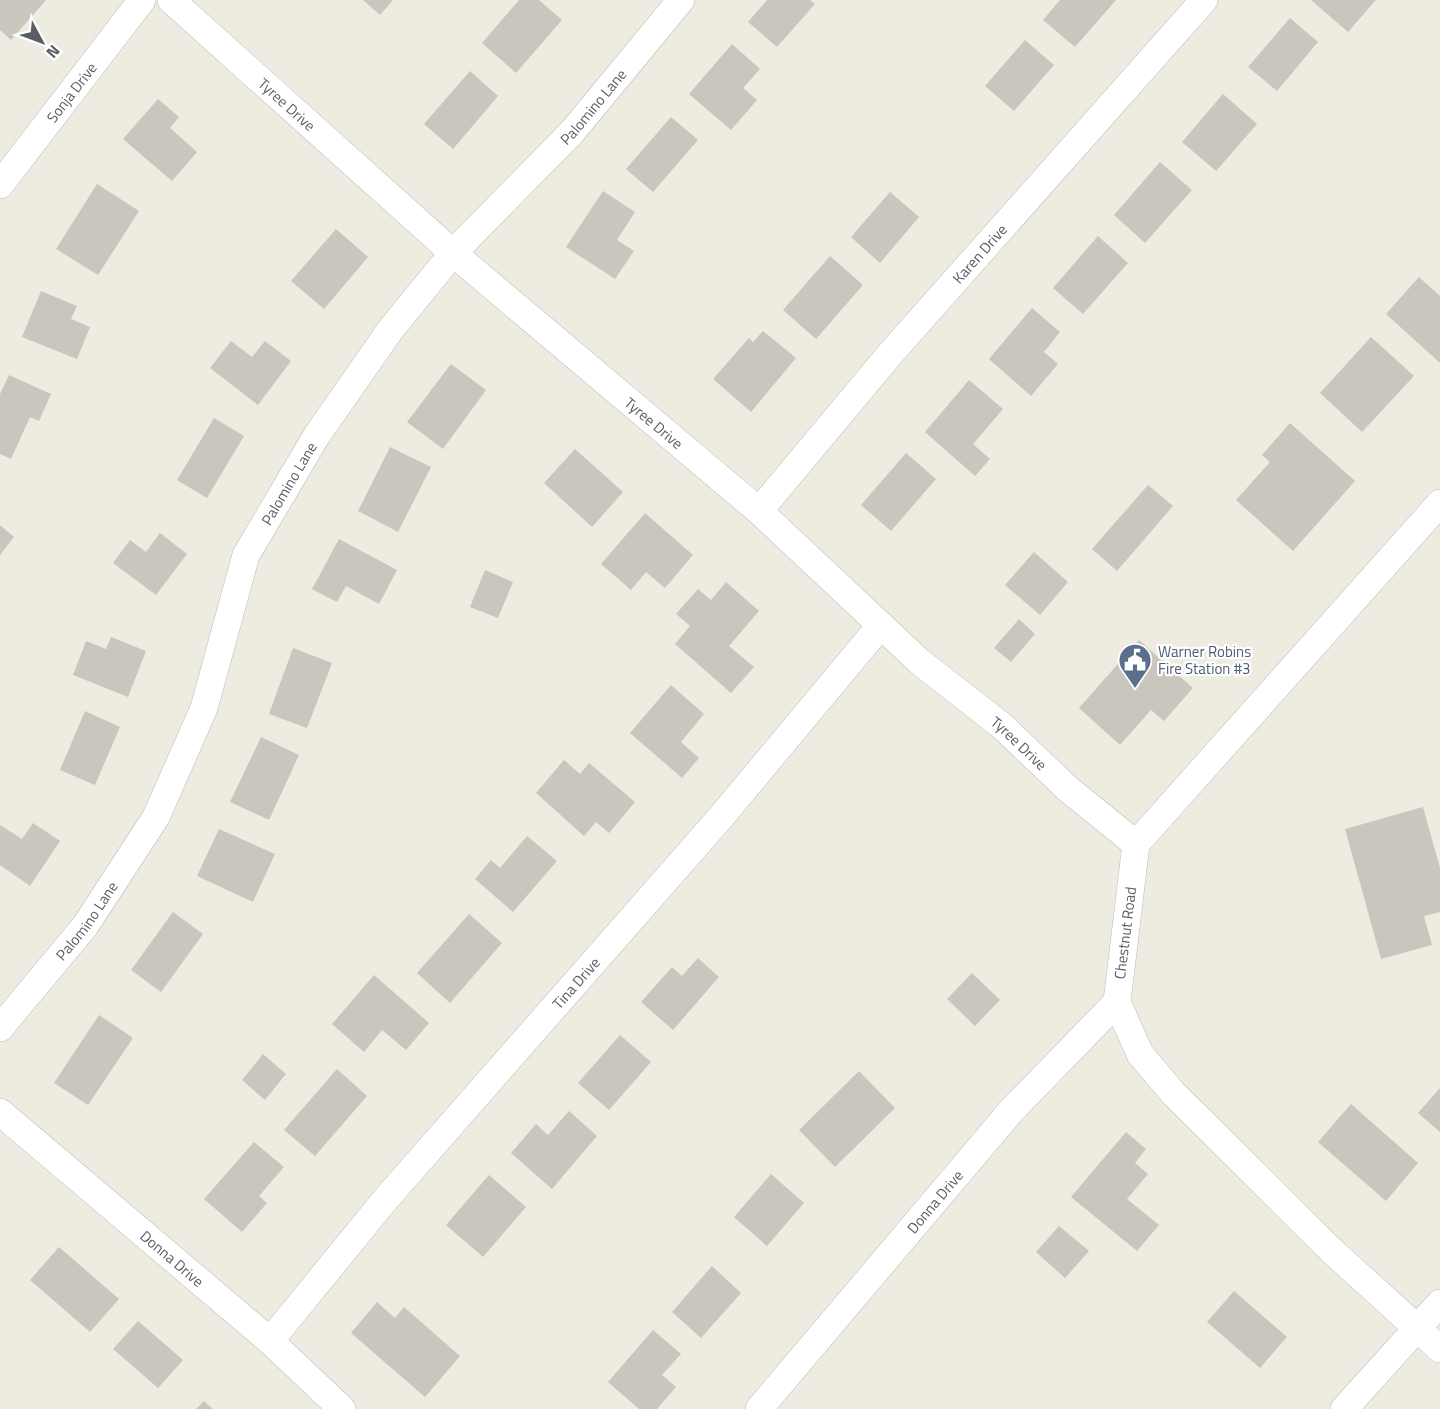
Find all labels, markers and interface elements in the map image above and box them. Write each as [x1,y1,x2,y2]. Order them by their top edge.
north arrow [12,12,72,72]
text: N [41,40,66,64]
street label: Sonja Drive [40,57,102,127]
street label: Palomino Lane [554,63,631,150]
street label: Tyree Drive [253,72,321,136]
street label: Karen Drive [947,218,1012,288]
street label: Tyree Drive [620,391,689,454]
street label: Palomino Lane [255,437,322,529]
place label: Warner Robins Fire Station #3 [1158,640,1251,680]
public building icon: Warner Robins Fire Station #3 [1117,642,1153,689]
street label: Tyree Drive [986,710,1053,775]
street label: Palomino Lane [50,876,123,965]
street label: Chestnut Road [1108,885,1142,981]
street label: Tina Drive [546,951,605,1014]
street label: Donna Drive [901,1164,968,1238]
street label: Donna Drive [135,1224,209,1292]

